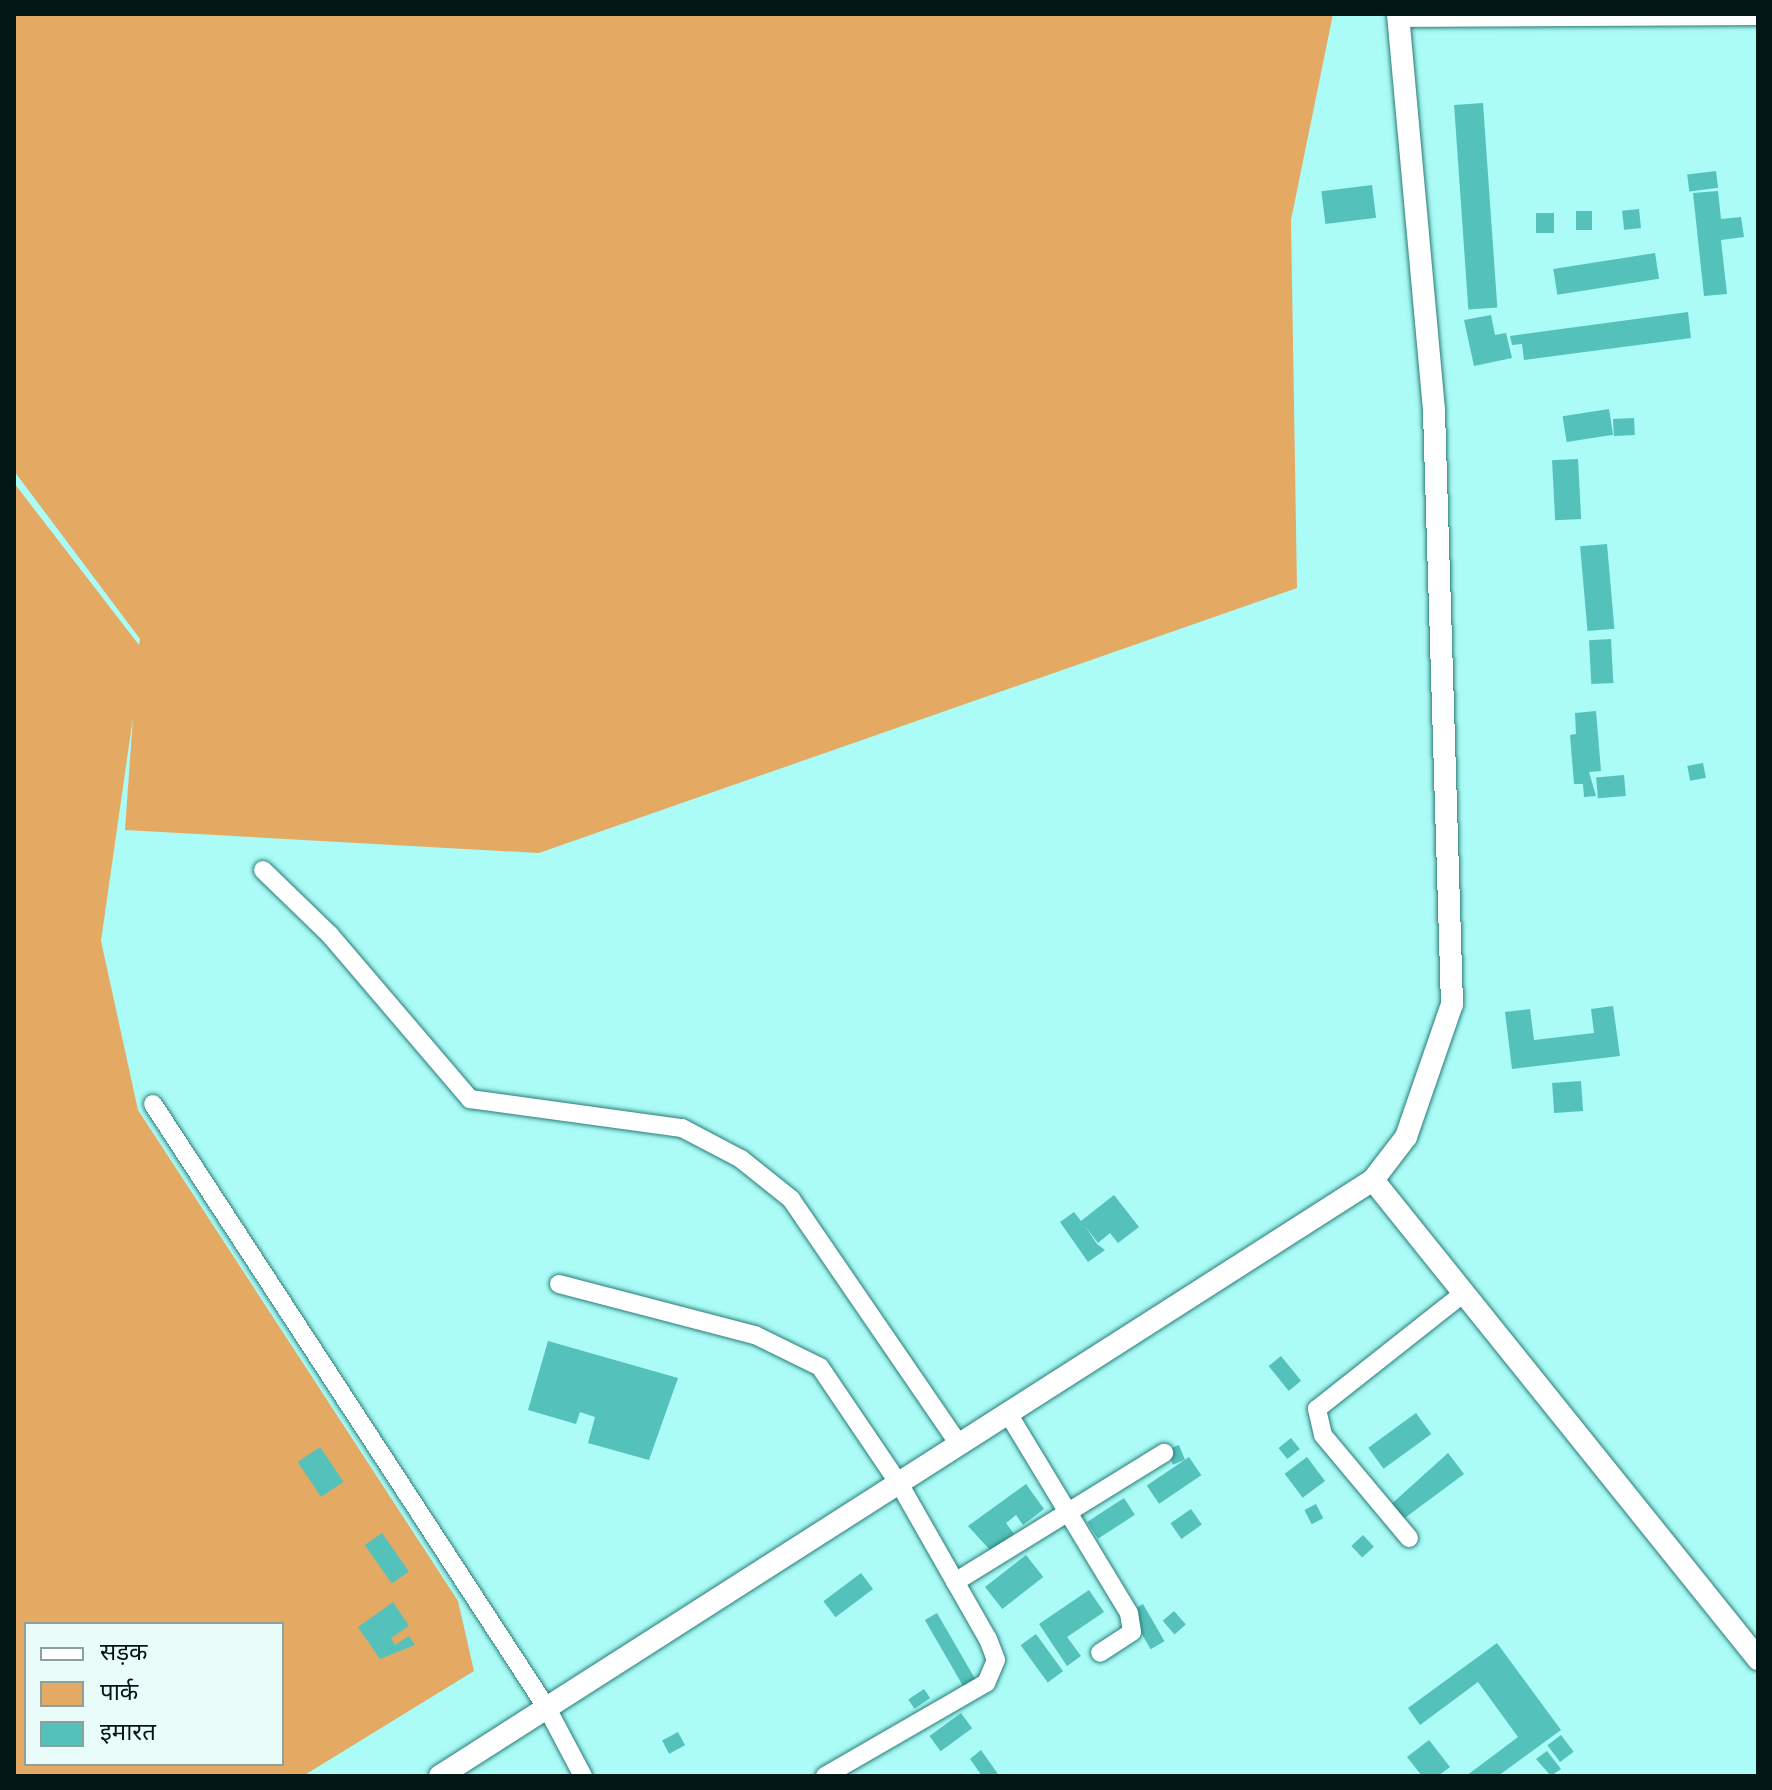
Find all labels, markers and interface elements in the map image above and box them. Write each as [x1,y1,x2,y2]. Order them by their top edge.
legend [24,1622,284,1766]
text: सड़क [100,1638,148,1666]
text: पार्क [100,1678,138,1706]
text: इमारत [100,1718,156,1746]

